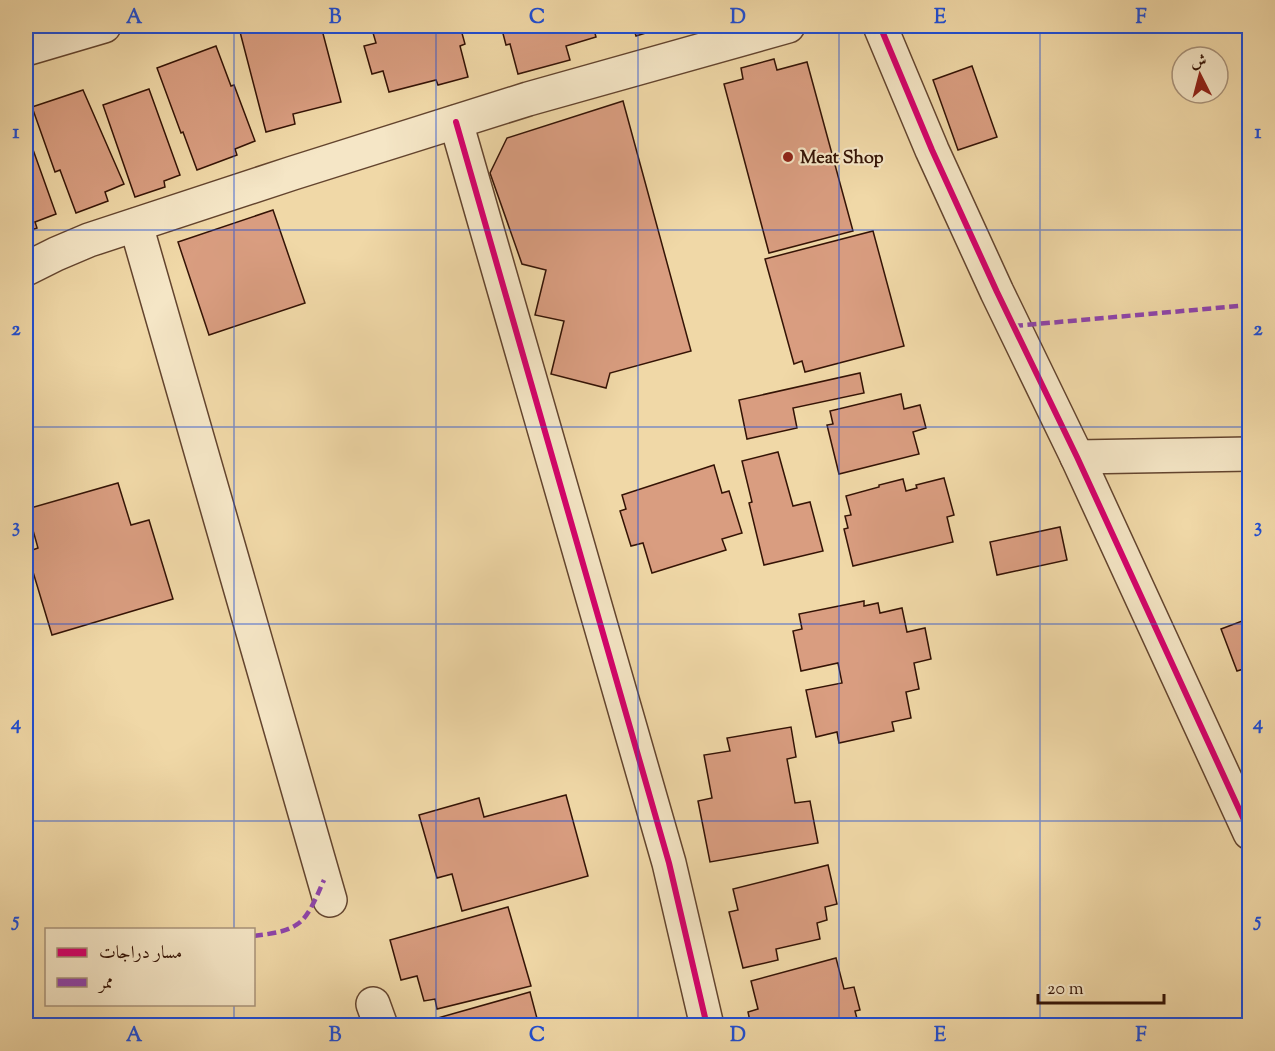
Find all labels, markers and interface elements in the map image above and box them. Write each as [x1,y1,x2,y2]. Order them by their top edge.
text: A [126,4,143,33]
text: B [329,4,342,33]
text: C [529,4,545,33]
text: D [730,4,746,33]
text: E [934,4,947,33]
text: F [1135,4,1147,33]
north arrow [1170,45,1230,105]
text: ش [1190,50,1208,75]
text: 1 [13,119,20,148]
text: 1 [1255,119,1262,148]
place label: Meat Shop [800,146,884,172]
marker: Meat Shop [781,150,795,164]
text: 2 [11,316,21,345]
text: 2 [1253,316,1263,345]
text: 3 [12,513,20,542]
text: 3 [1254,513,1262,542]
text: 4 [10,710,21,739]
text: 4 [1252,710,1263,739]
text: 5 [11,907,20,936]
text: 5 [1253,907,1262,936]
legend [45,928,255,1006]
text: مسار دراجات [99,941,182,967]
scale bar [1038,967,1164,1005]
text: ممر [97,971,113,997]
text: 20 m [1047,977,1084,1003]
text: A [126,1022,143,1051]
text: B [329,1022,342,1051]
text: C [529,1022,545,1051]
text: D [730,1022,746,1051]
text: E [934,1022,947,1051]
text: F [1135,1022,1147,1051]

